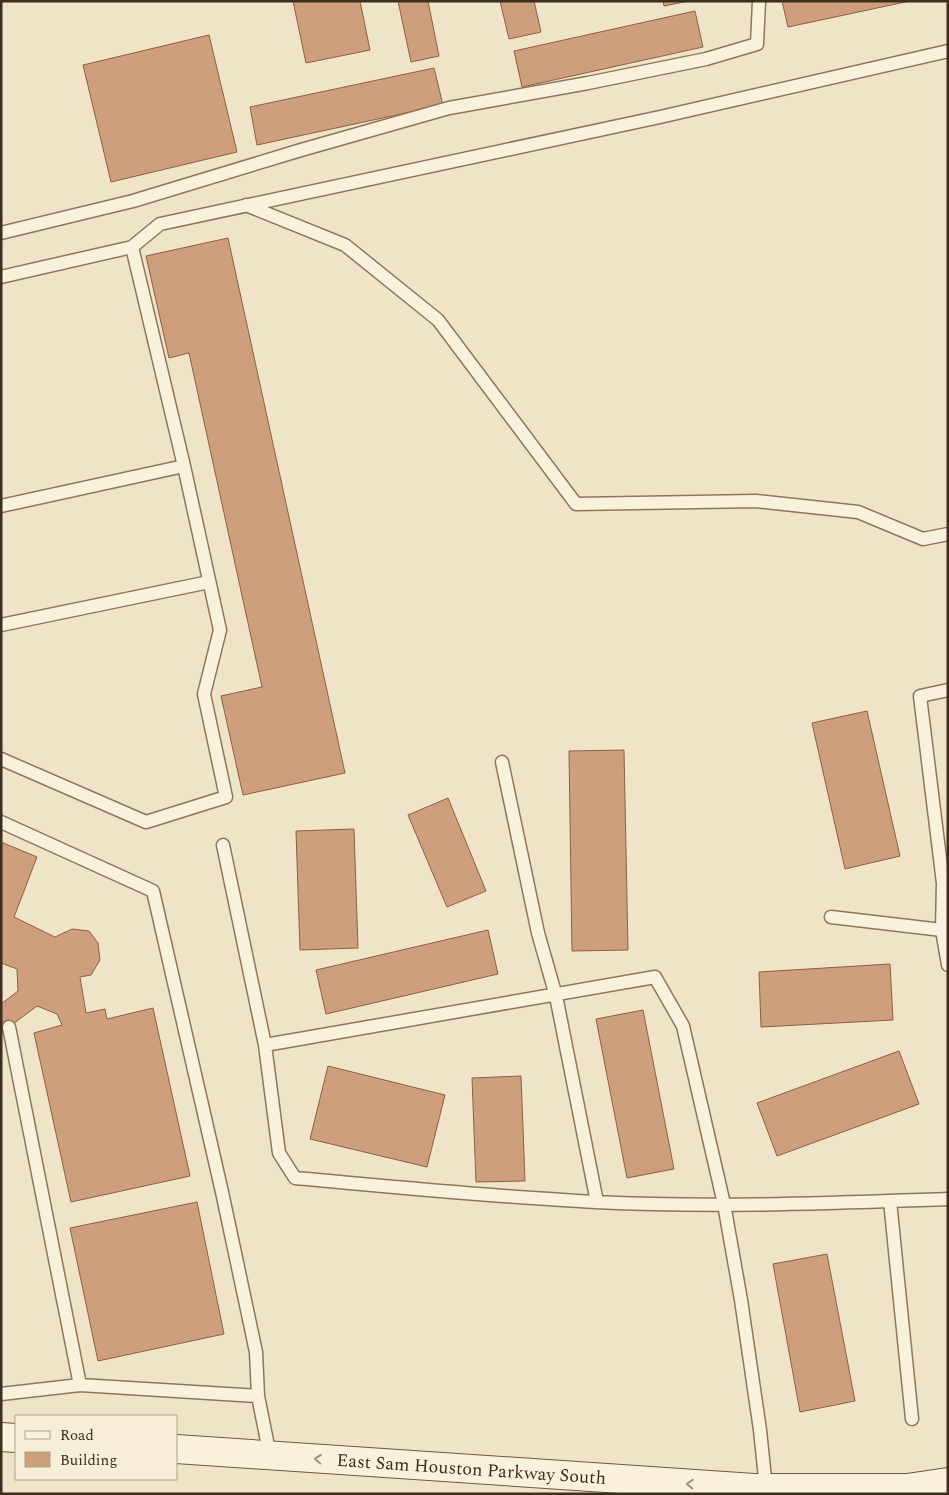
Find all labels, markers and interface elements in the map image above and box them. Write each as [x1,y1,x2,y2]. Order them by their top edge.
legend [15,1415,178,1480]
text: Road [60,1424,94,1447]
street label: East Sam Houston Parkway South [336,1446,607,1491]
text: Building [60,1449,117,1472]
one-way arrow [314,1453,322,1464]
one-way arrow [685,1478,693,1489]

